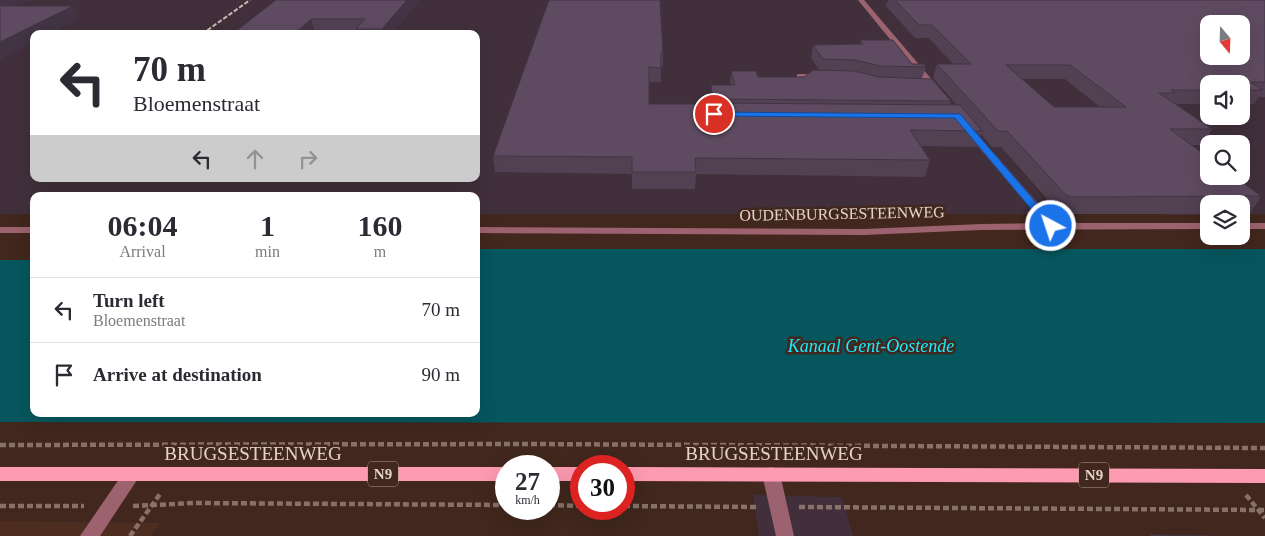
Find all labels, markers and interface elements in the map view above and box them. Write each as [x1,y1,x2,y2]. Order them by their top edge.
north arrow [1200,15,1250,65]
map controls [1200,15,1250,245]
icon: left [50,50,115,115]
text: 70 m [133,50,206,89]
button: sound [1200,75,1250,125]
text: Bloemenstraat [133,91,260,116]
pin [693,93,735,135]
icon: arrive [700,100,728,128]
button: search [1200,135,1250,185]
icon: left [188,145,216,173]
icon: ahead [241,145,269,173]
icon: right [294,145,322,173]
button: layers [1200,195,1250,245]
position arrow [1024,199,1076,251]
street label: OUDENBURGSESTEENWEG [739,203,945,224]
text: 06:04 [108,209,178,242]
text: 1 [260,209,275,242]
text: 160 [357,209,402,242]
text: Arrival [119,243,166,260]
text: min [255,243,280,260]
text: m [374,243,386,260]
text: Turn left [93,290,165,311]
icon: left [50,296,78,324]
text: 70 m [421,299,460,320]
text: Bloemenstraat [93,312,185,329]
water label: Kanaal Gent-Oostende [787,336,954,356]
icon: arrive [50,361,78,389]
text: Arrive at destination [93,364,262,385]
text: 90 m [421,364,460,385]
street label: BRUGSESTEENWEG [164,443,342,464]
street label: BRUGSESTEENWEG [685,443,863,464]
speed limit sign: 30 [570,455,635,520]
road number: N9 [368,462,398,486]
road number: N9 [1079,462,1109,488]
text: 27 [515,468,540,495]
text: km/h [515,493,540,507]

